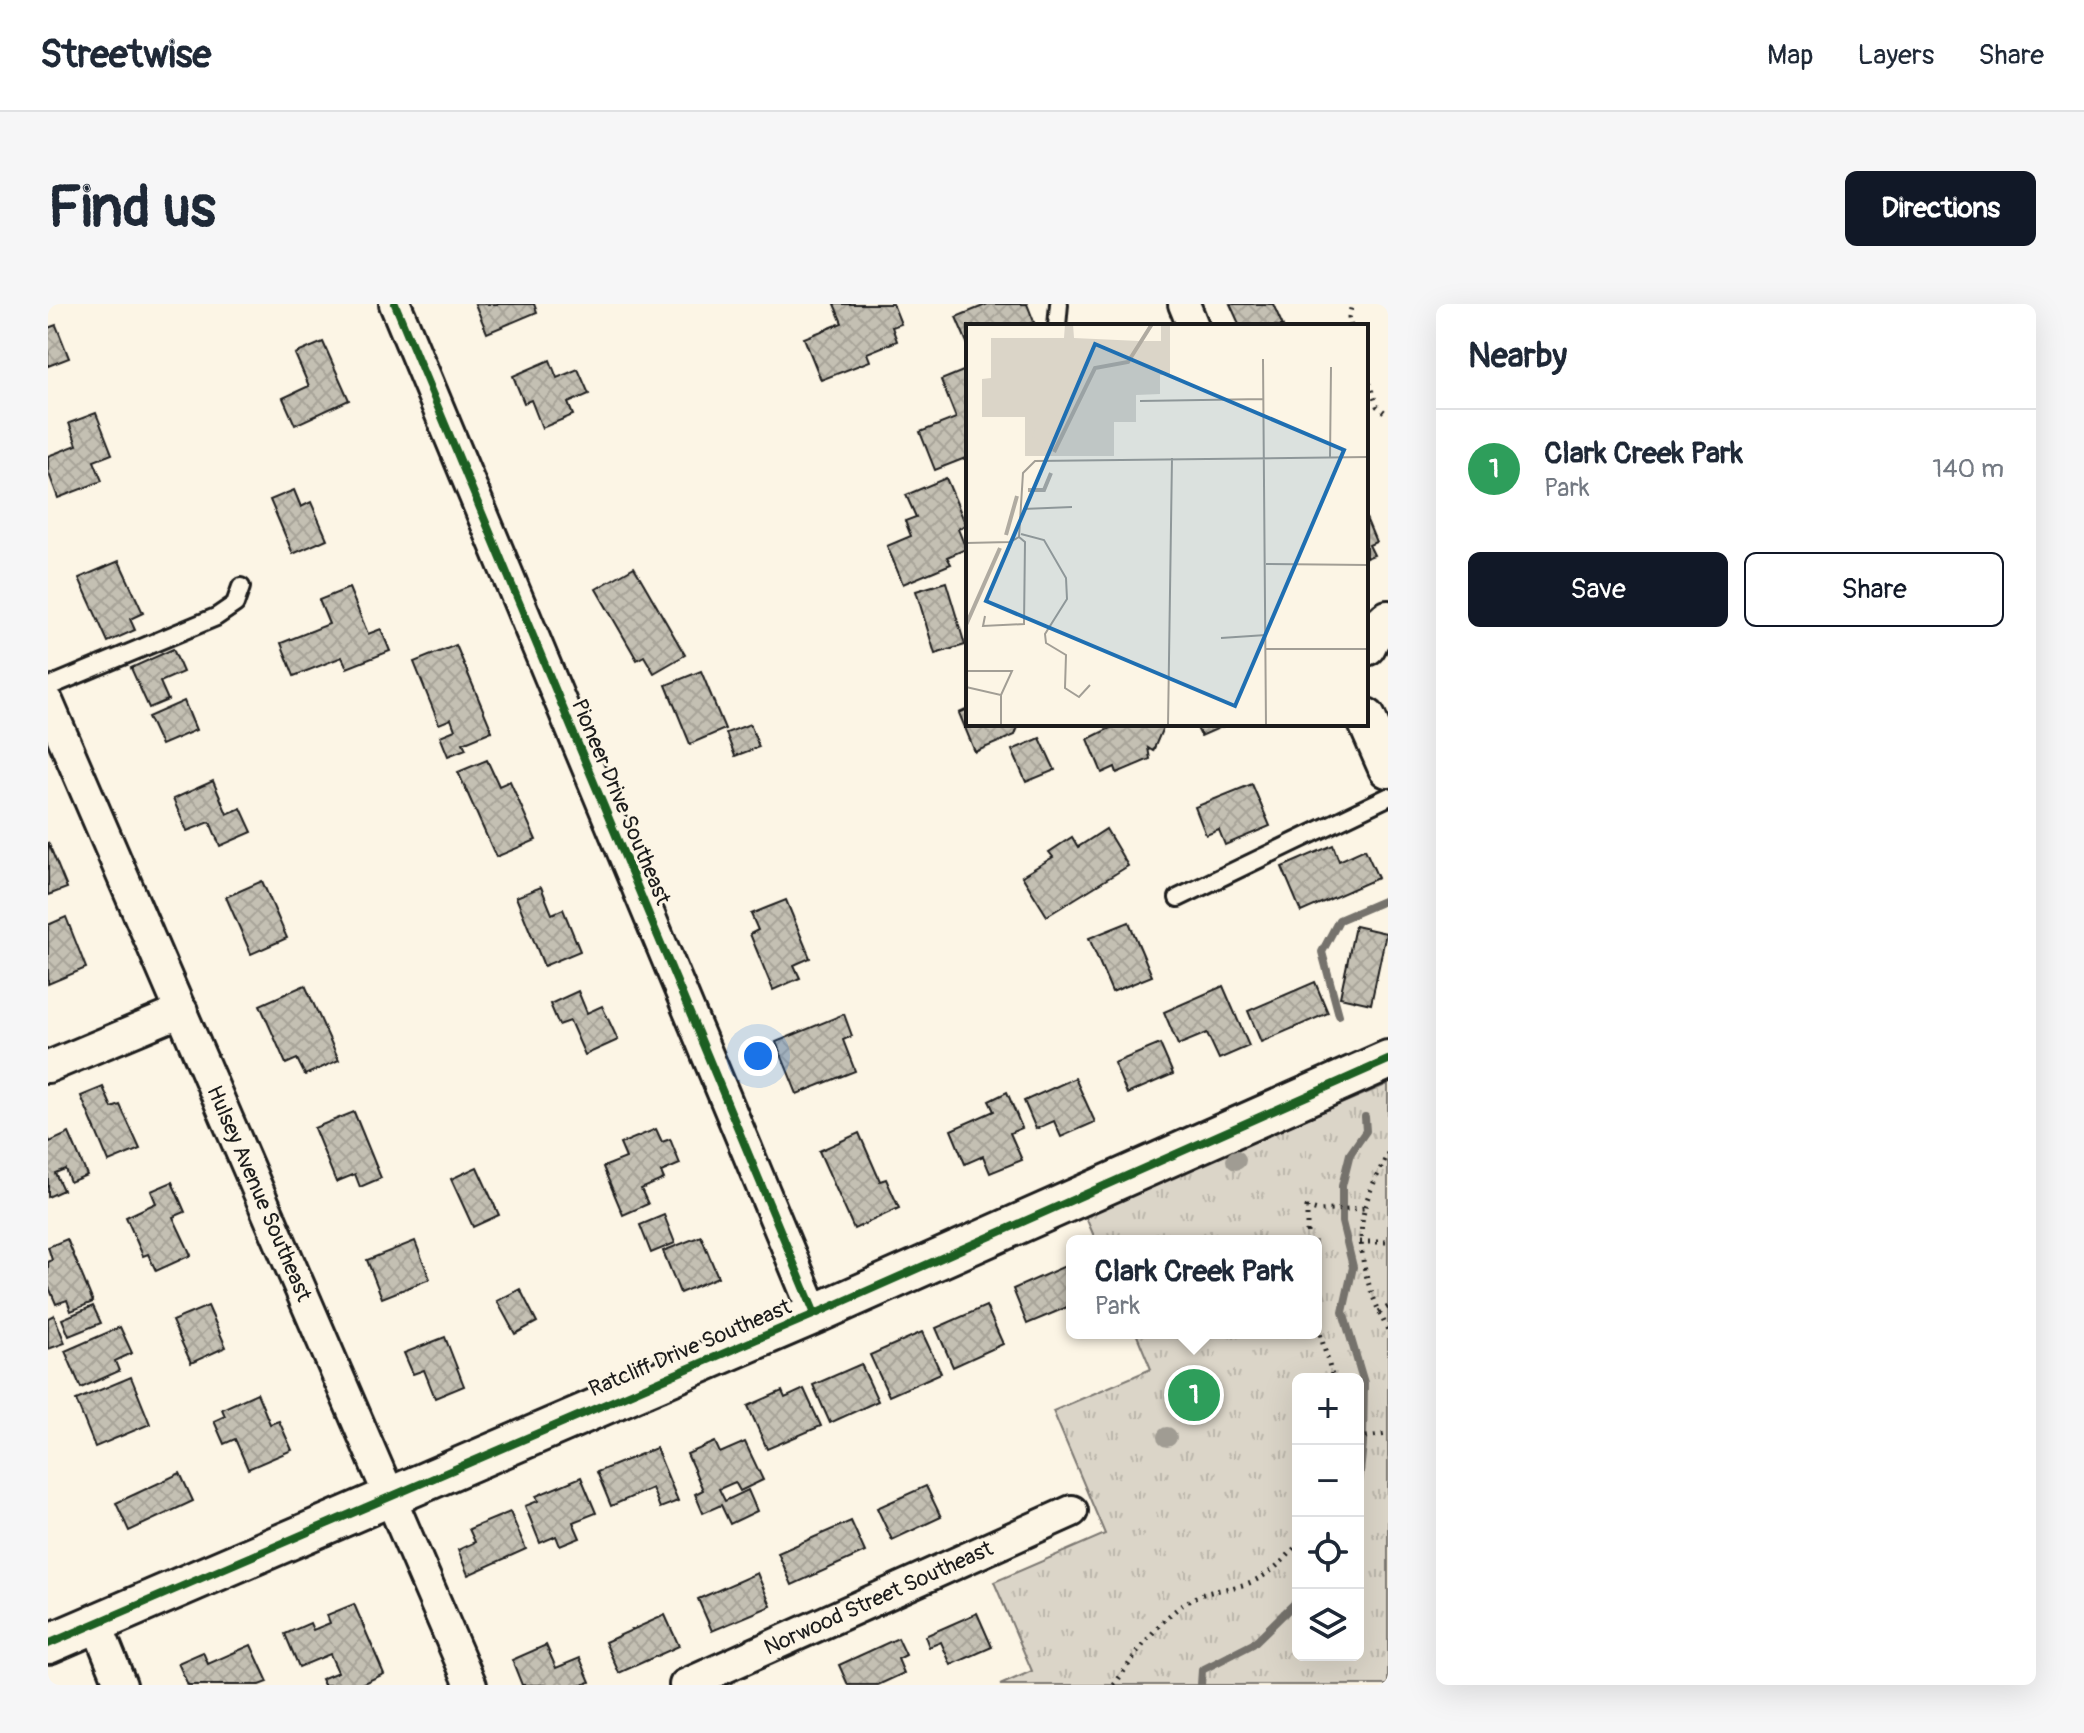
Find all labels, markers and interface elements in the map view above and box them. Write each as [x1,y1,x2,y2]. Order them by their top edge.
text: Streetwise [40,31,211,79]
text: Map [1767,38,1813,73]
text: Layers [1857,38,1934,73]
text: Share [1978,38,2044,73]
button: Directions [1845,171,2036,246]
text: Find us [48,174,216,243]
inset map [966,324,1368,726]
text: Nearby [1468,335,1567,378]
text: Clark Creek Park [1544,435,1743,472]
text: 1 [1489,453,1499,485]
text: 140 m [1932,453,2004,485]
text: Park [1544,472,1590,504]
button: Save [1468,552,1728,627]
button: Share [1744,552,2004,627]
street label: Pioneer Drive Southeast [565,695,677,909]
your location [738,1036,778,1076]
street label: Hulsey Avenue Southeast [200,1081,318,1306]
popup [1066,1235,1322,1339]
text: Clark Creek Park [1094,1253,1294,1290]
text: Park [1094,1290,1140,1322]
street label: Ratcliff Drive Southeast [585,1293,796,1403]
pin: 1 [1168,1365,1220,1425]
map controls [1292,1373,1364,1661]
button: + [1292,1373,1364,1445]
button: − [1292,1445,1364,1517]
button: locate [1292,1517,1364,1589]
street label: Norwood Street Southeast [760,1534,997,1662]
button: layers [1292,1589,1364,1661]

